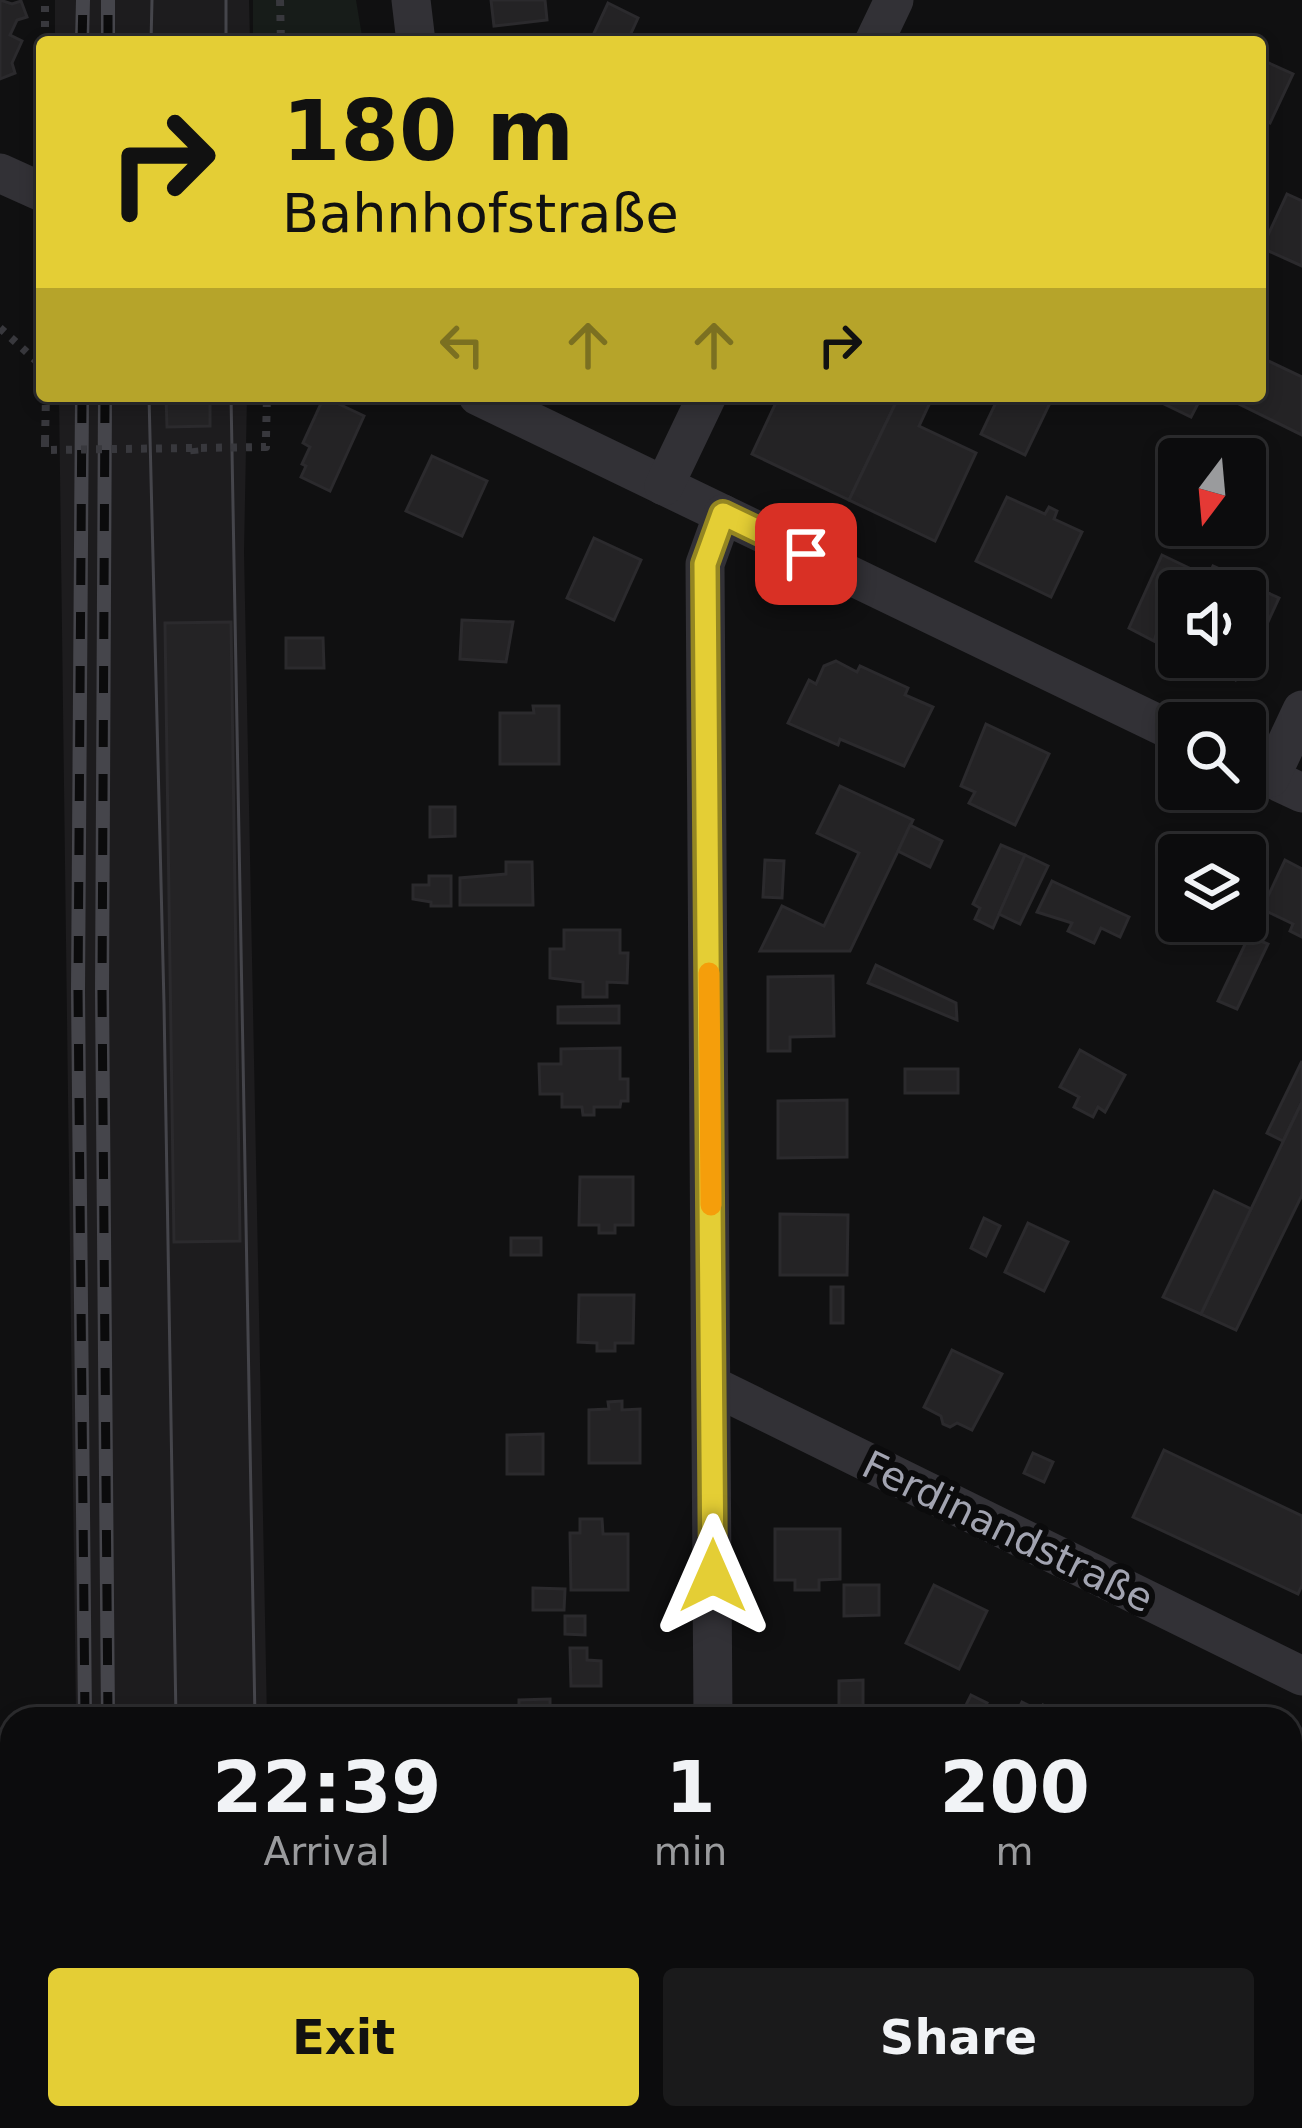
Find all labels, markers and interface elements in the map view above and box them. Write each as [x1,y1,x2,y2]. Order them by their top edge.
text: 180 m [282,82,574,180]
icon: right [84,84,240,240]
text: Bahnhofstraße [282,182,679,245]
icon: left [429,312,495,378]
icon: ahead [555,312,621,378]
icon: ahead [681,312,747,378]
icon: right [807,312,873,378]
north arrow [1158,438,1266,546]
map controls [1158,438,1266,942]
pin [755,503,857,605]
icon: arrive [773,521,839,587]
button: sound [1158,570,1266,678]
button: search [1158,702,1266,810]
button: layers [1158,834,1266,942]
street label: Ferdinandstraße [855,1442,1160,1621]
position arrow [650,1513,776,1639]
text: 22:39 [212,1745,441,1829]
text: 1 [665,1745,715,1829]
text: 200 [939,1745,1090,1829]
text: Arrival [263,1829,390,1874]
text: min [654,1829,727,1874]
text: m [996,1829,1034,1874]
button: Exit [48,1968,639,2106]
button: Share [663,1968,1254,2106]

